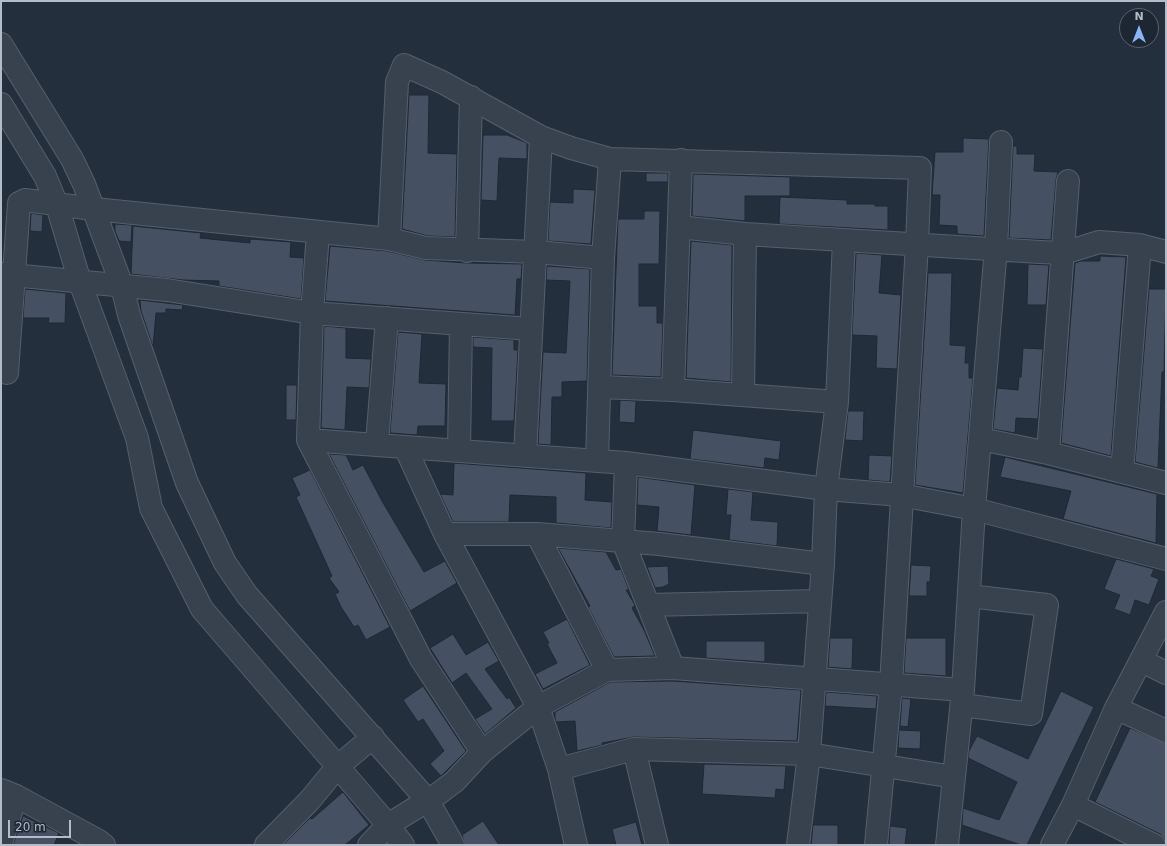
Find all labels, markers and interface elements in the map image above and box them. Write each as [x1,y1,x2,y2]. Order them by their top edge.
north arrow [1119,8,1159,48]
text: N [1134,10,1144,23]
scale bar [10,812,73,838]
text: 20 m [15,820,46,834]

